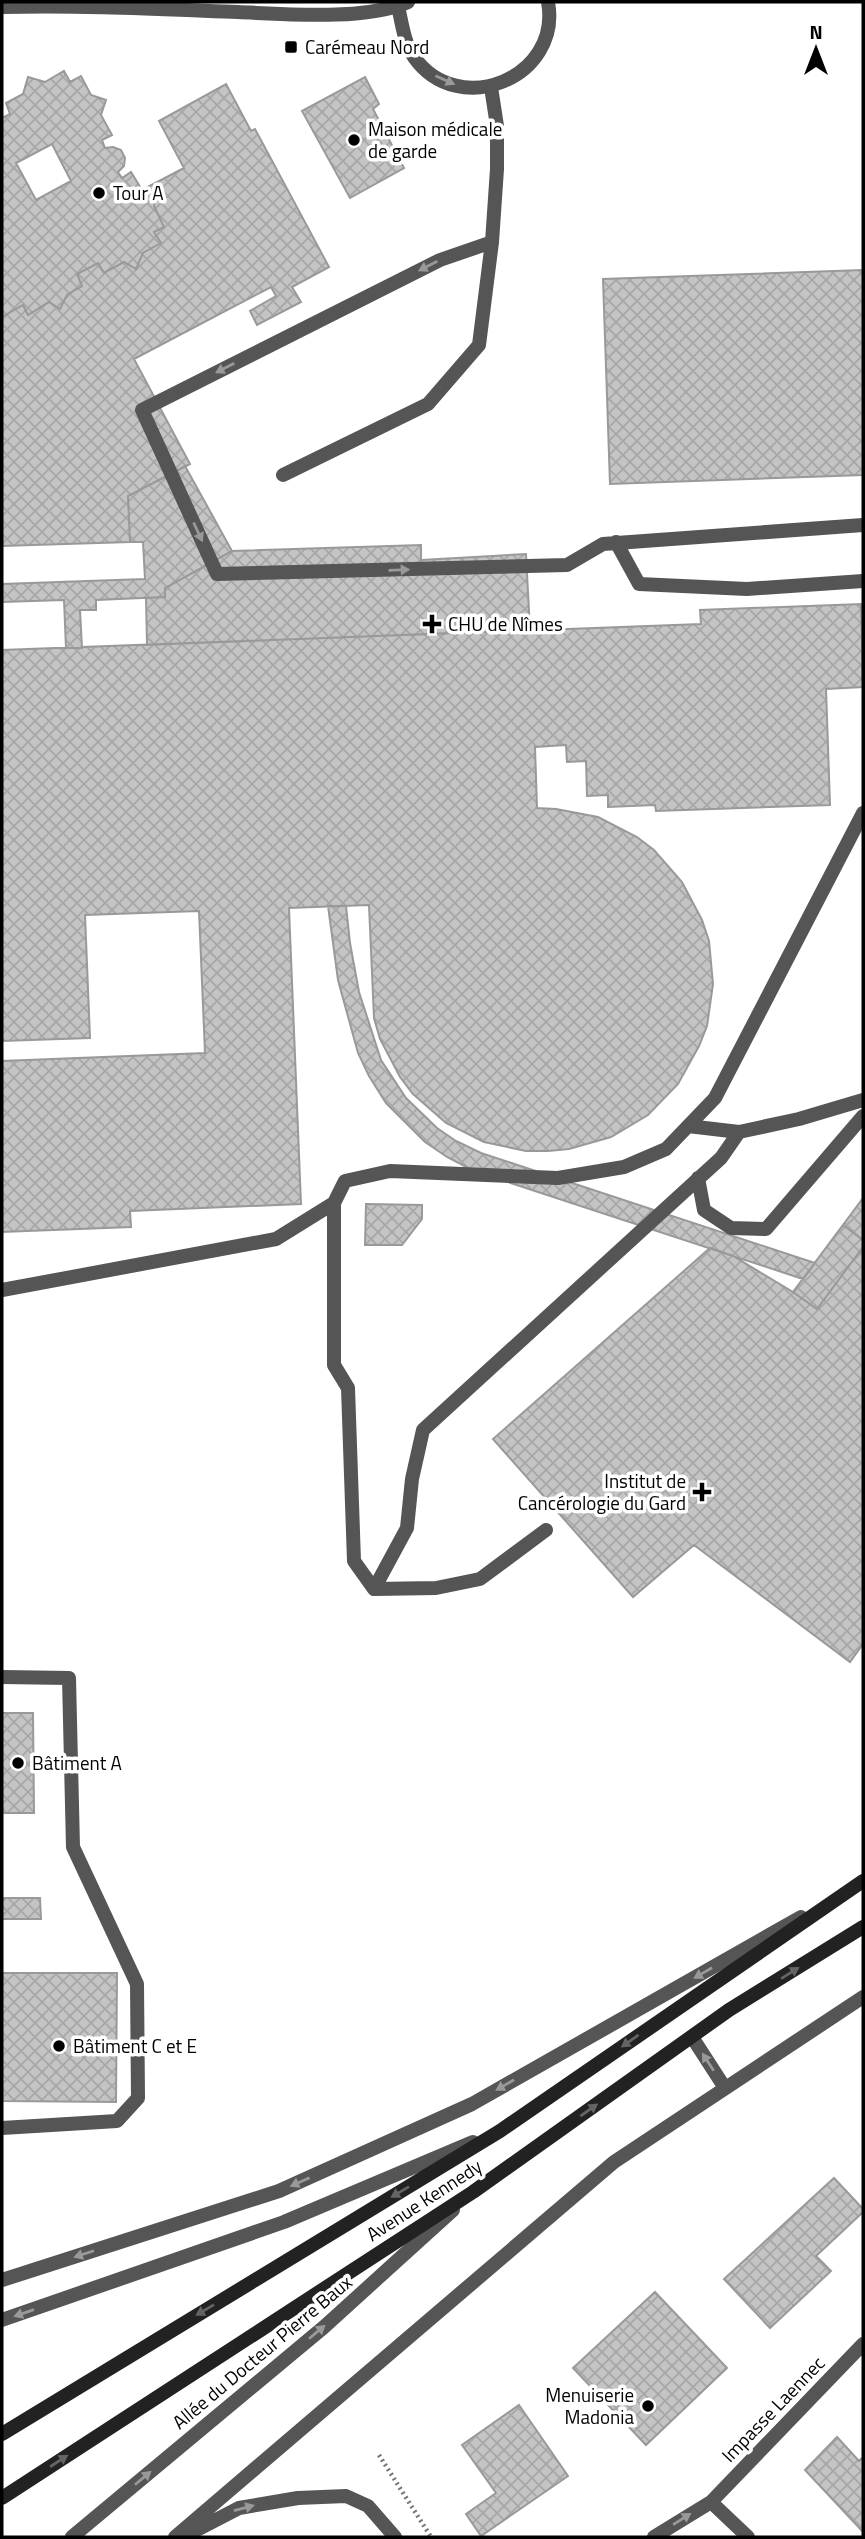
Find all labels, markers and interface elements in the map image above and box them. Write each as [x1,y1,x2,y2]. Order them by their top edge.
north arrow [781,14,851,84]
text: N [809,17,823,46]
place label: Carémeau Nord [305,32,429,61]
marker: Carémeau Nord [283,39,299,55]
one-way arrow [435,74,455,86]
place label: Maison médicale de garde [368,114,502,165]
marker: Maison médicale de garde [346,132,362,148]
place label: Tour A [113,178,163,207]
marker: Tour A [91,185,107,201]
one-way arrow [418,260,438,271]
one-way arrow [215,363,235,374]
one-way arrow [193,522,204,543]
one-way arrow [388,564,410,575]
place label: CHU de Nîmes [448,609,563,638]
marker: CHU de Nîmes [422,614,442,634]
place label: Institut de Cancérologie du Gard [518,1466,686,1517]
marker: Institut de Cancérologie du Gard [692,1482,712,1502]
place label: Bâtiment A [32,1748,122,1777]
marker: Bâtiment A [10,1755,26,1771]
one-way arrow [780,1966,799,1979]
one-way arrow [694,1967,713,1979]
place label: Bâtiment C et E [73,2031,197,2060]
one-way arrow [621,2034,639,2048]
marker: Bâtiment C et E [51,2038,67,2054]
one-way arrow [702,2052,715,2072]
one-way arrow [496,2079,515,2091]
one-way arrow [580,2103,598,2117]
street label: Avenue Kennedy [360,2151,487,2248]
one-way arrow [290,2176,310,2188]
one-way arrow [390,2186,409,2198]
one-way arrow [73,2249,94,2259]
street label: Allée du Docteur Pierre Baux [165,2267,358,2436]
one-way arrow [196,2304,215,2317]
one-way arrow [14,2308,35,2319]
one-way arrow [309,2325,326,2340]
street label: Impasse Laennec [714,2349,831,2468]
place label: Menuiserie Madonia [545,2380,634,2431]
marker: Menuiserie Madonia [640,2398,656,2414]
one-way arrow [50,2454,68,2468]
one-way arrow [134,2470,152,2486]
one-way arrow [233,2502,255,2513]
one-way arrow [673,2513,692,2526]

